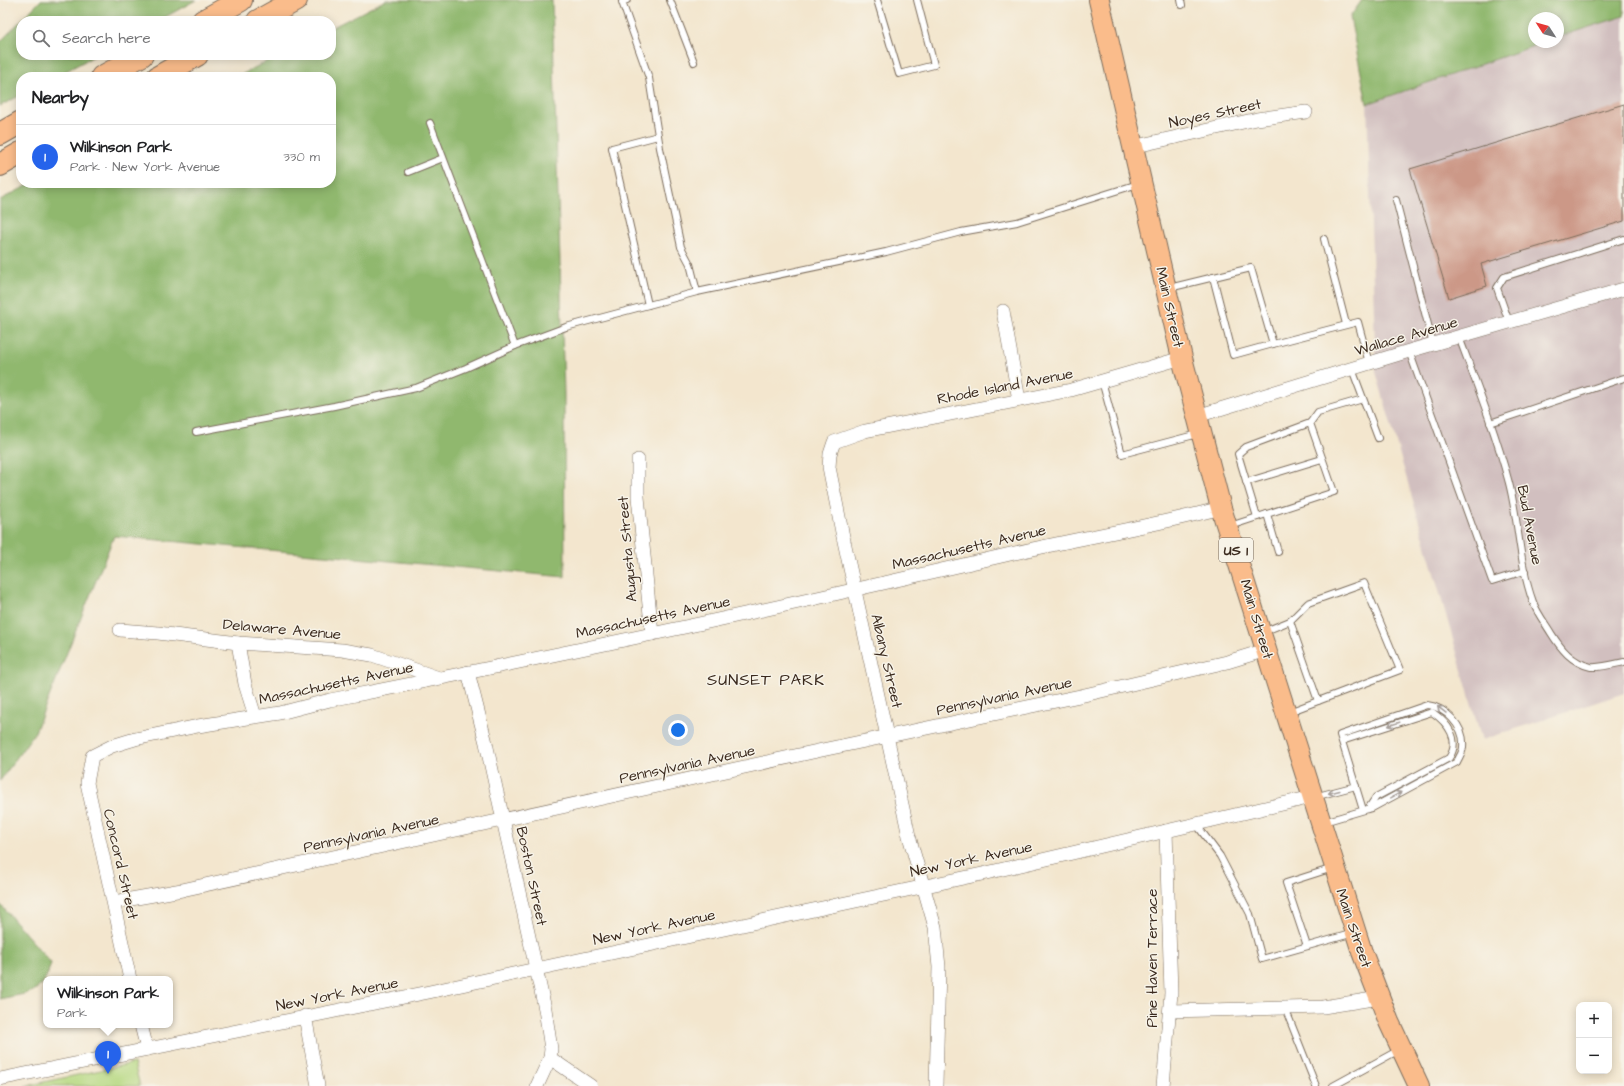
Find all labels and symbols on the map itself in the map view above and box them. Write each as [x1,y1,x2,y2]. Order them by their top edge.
north arrow [1528,12,1564,48]
street label: Noyes Street [1167,93,1263,135]
street label: Main Street [1150,265,1189,349]
street label: Wallace Avenue [1352,312,1460,361]
street label: Rhode Island Avenue [935,363,1075,410]
street label: Bud Avenue [1512,483,1548,567]
street label: Augusta Street [612,495,644,603]
street label: Massachusetts Avenue [890,520,1048,575]
road number: US 1 [1219,538,1253,562]
street label: Main Street [1234,577,1279,661]
street label: Massachusetts Avenue [574,591,732,644]
street label: Albany Street [865,612,908,710]
street label: Delaware Avenue [222,614,342,645]
street label: Massachusetts Avenue [257,657,415,710]
district label: SUNSET PARK [707,669,825,691]
street label: Pennsylvania Avenue [934,672,1074,722]
one-way arrow [1437,706,1447,715]
your location [668,720,688,740]
one-way arrow [1388,721,1401,728]
street label: Pennsylvania Avenue [617,740,757,790]
one-way arrow [1328,788,1341,796]
one-way arrow [1390,790,1402,798]
street label: Concord Street [98,807,143,921]
street label: Pennsylvania Avenue [301,809,441,859]
street label: Boston Street [511,825,552,928]
street label: New York Avenue [908,836,1034,883]
street label: Main Street [1330,886,1377,970]
street label: Pine Haven Terrace [1142,889,1163,1027]
street label: New York Avenue [591,904,717,951]
street label: New York Avenue [274,972,400,1017]
pin: 1 [95,1041,121,1074]

